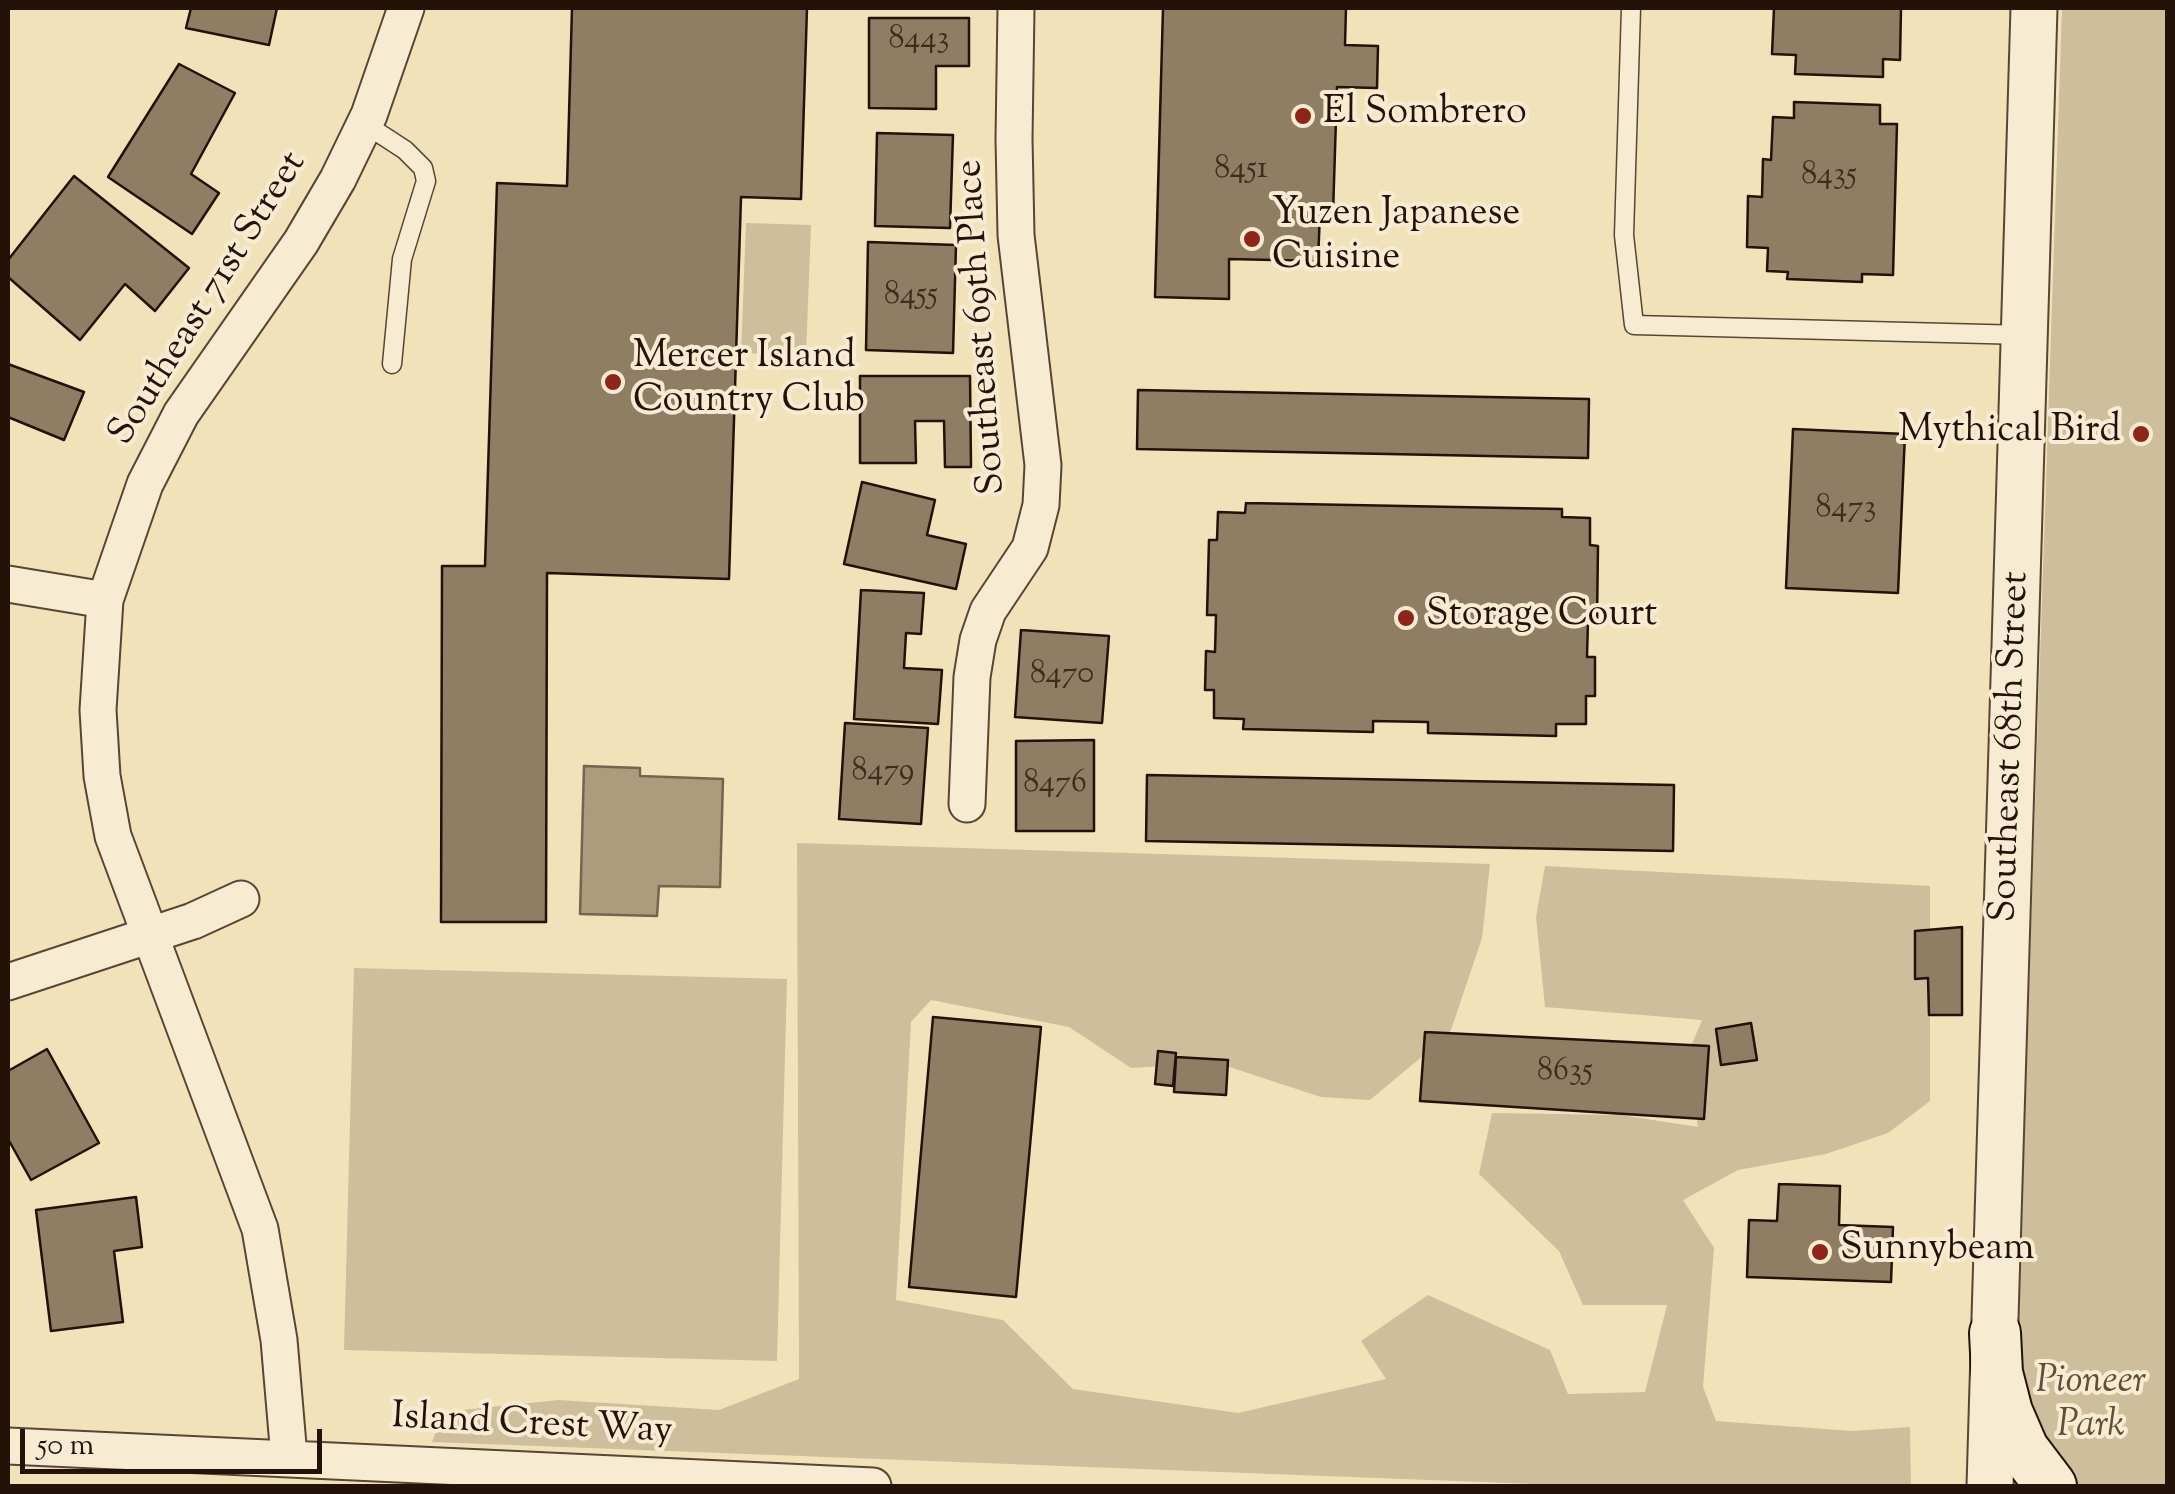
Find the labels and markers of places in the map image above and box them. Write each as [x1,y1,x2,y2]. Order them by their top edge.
place label: El Sombrero [1323,93,1527,139]
marker: El Sombrero [1292,105,1314,127]
place label: Yuzen Japanese Cuisine [1272,194,1520,284]
marker: Yuzen Japanese Cuisine [1241,228,1263,250]
place label: Mercer Island Country Club [633,337,865,426]
marker: Mercer Island Country Club [602,371,624,393]
place label: Mythical Bird [1898,411,2121,457]
marker: Mythical Bird [2130,423,2152,445]
place label: Storage Court [1426,595,1657,641]
marker: Storage Court [1395,607,1417,629]
place label: Sunnybeam [1840,1229,2034,1275]
marker: Sunnybeam [1809,1241,1831,1263]

